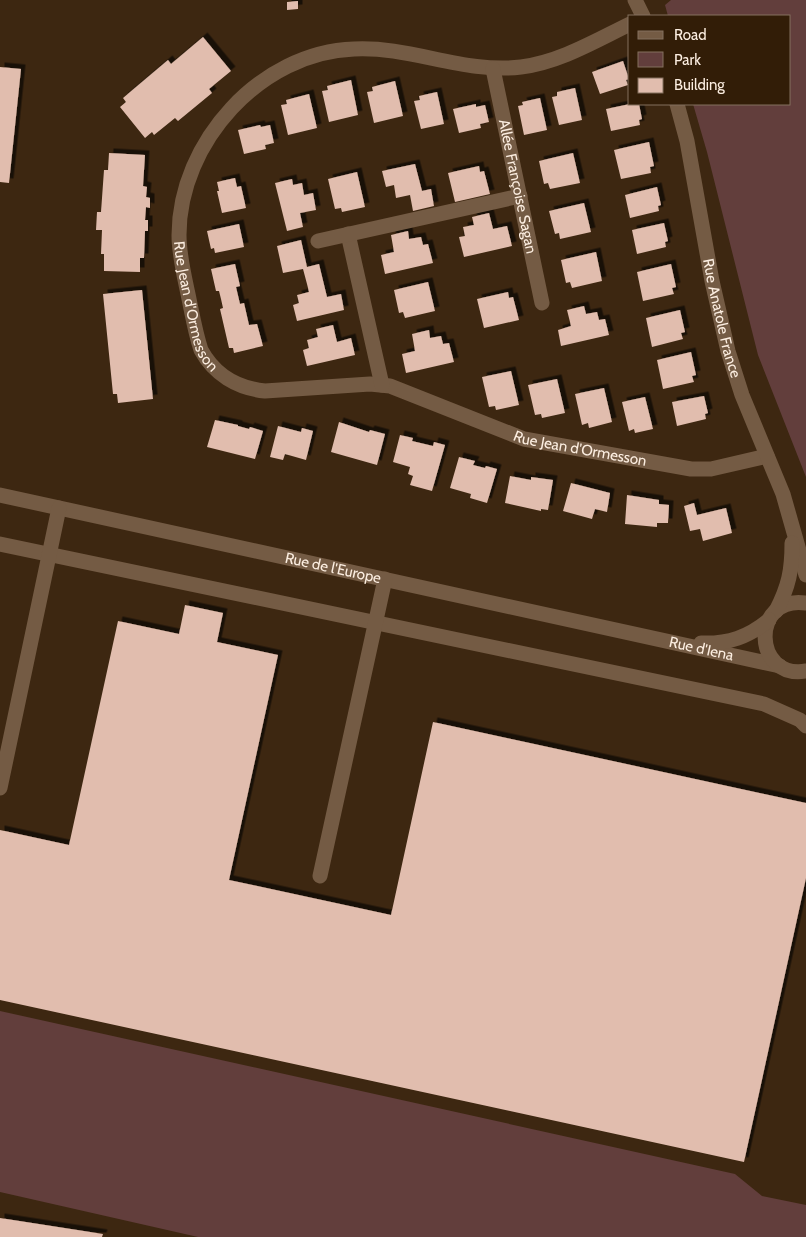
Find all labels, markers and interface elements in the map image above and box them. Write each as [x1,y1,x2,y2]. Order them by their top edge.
legend [628,15,791,105]
text: Road [674,26,707,44]
text: Park [674,51,701,69]
text: Building [674,76,725,94]
street label: Allée Françoise Sagan [495,118,540,255]
street label: Rue Jean d'Ormesson [170,240,222,375]
street label: Rue Anatole France [699,257,745,380]
street label: Rue Jean d'Ormesson [511,427,648,470]
street label: Rue de l'Europe [283,549,383,587]
street label: Rue d'Iena [667,633,736,665]

